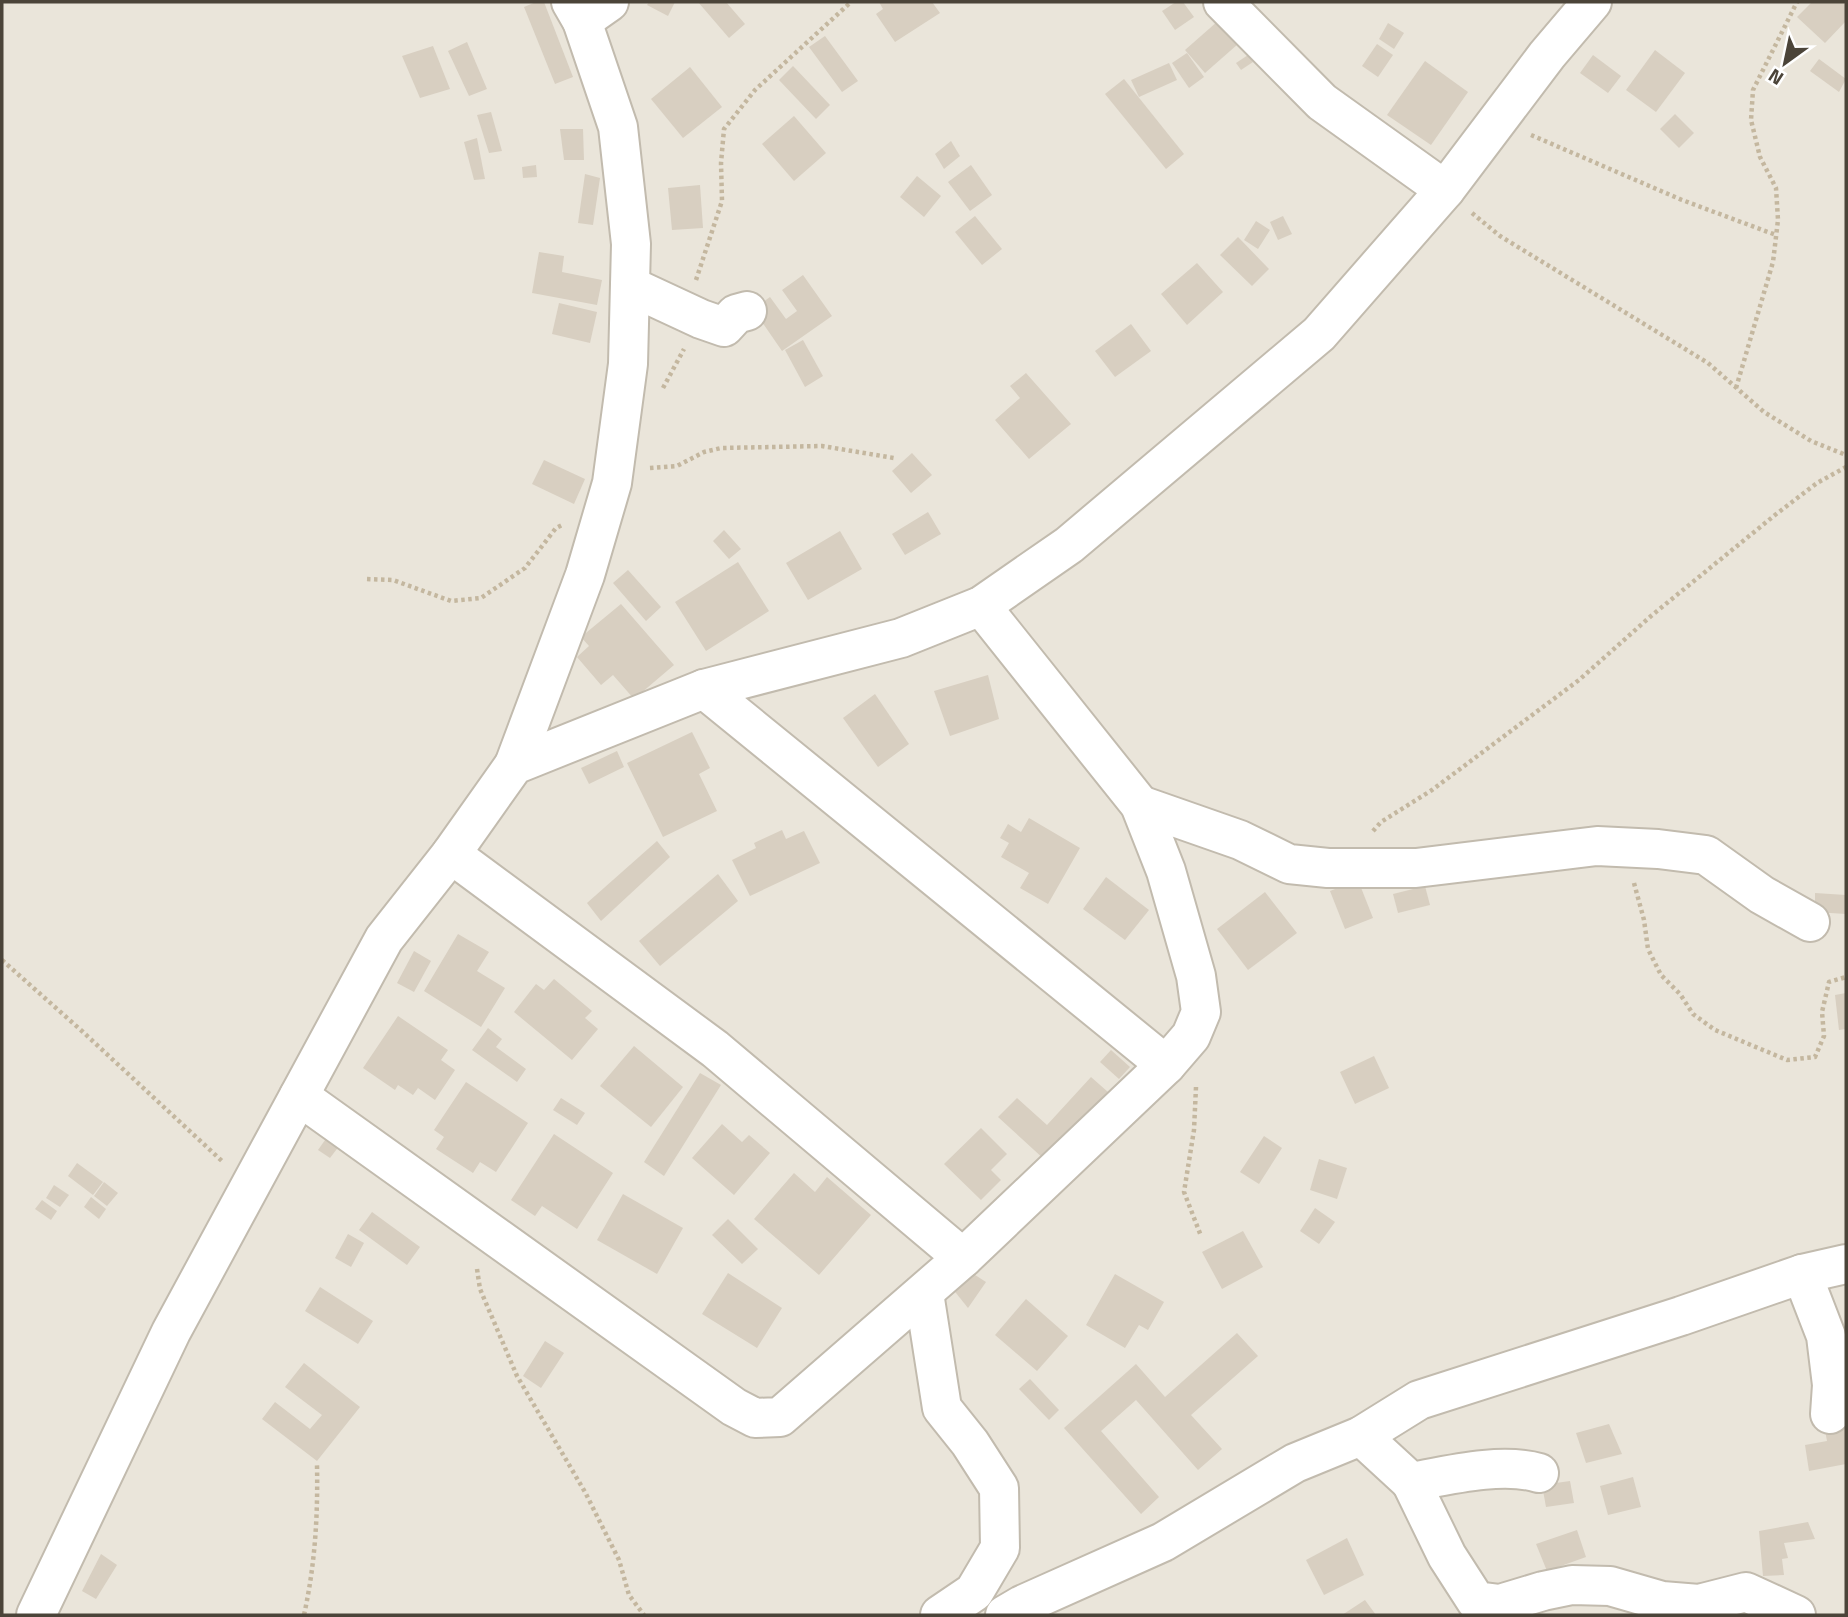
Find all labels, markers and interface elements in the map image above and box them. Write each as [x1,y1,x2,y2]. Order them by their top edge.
north arrow [1750,28,1820,98]
text: N [1762,62,1789,93]

